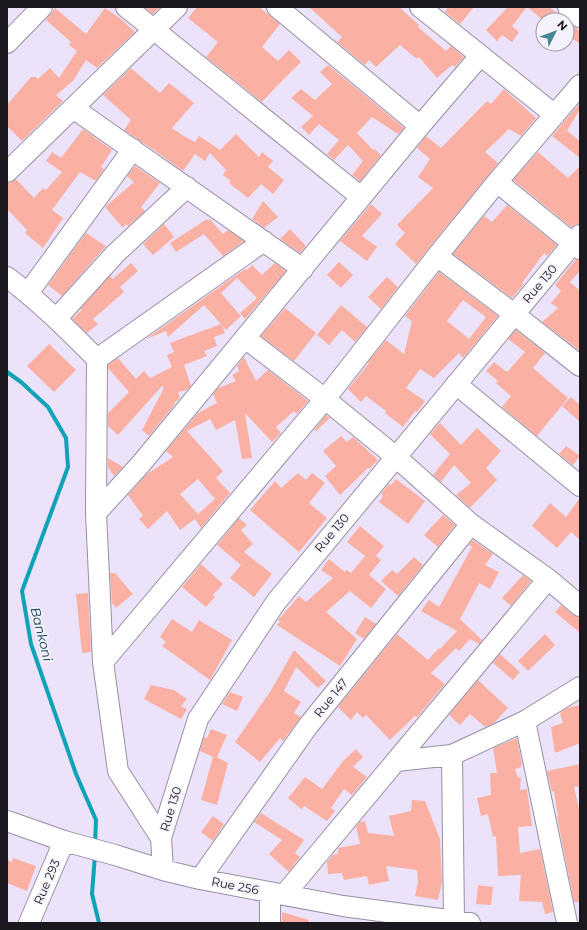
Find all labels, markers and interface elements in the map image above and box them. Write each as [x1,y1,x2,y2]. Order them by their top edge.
north arrow [535,12,575,52]
text: N [554,17,571,33]
street label: Rue 130 [519,261,560,306]
street label: Rue 130 [311,510,352,555]
water label: Bankoni [28,605,57,663]
street label: Rue 147 [310,675,351,720]
street label: Rue 130 [157,785,184,833]
street label: Rue 293 [30,857,63,907]
street label: Rue 256 [210,874,260,897]

